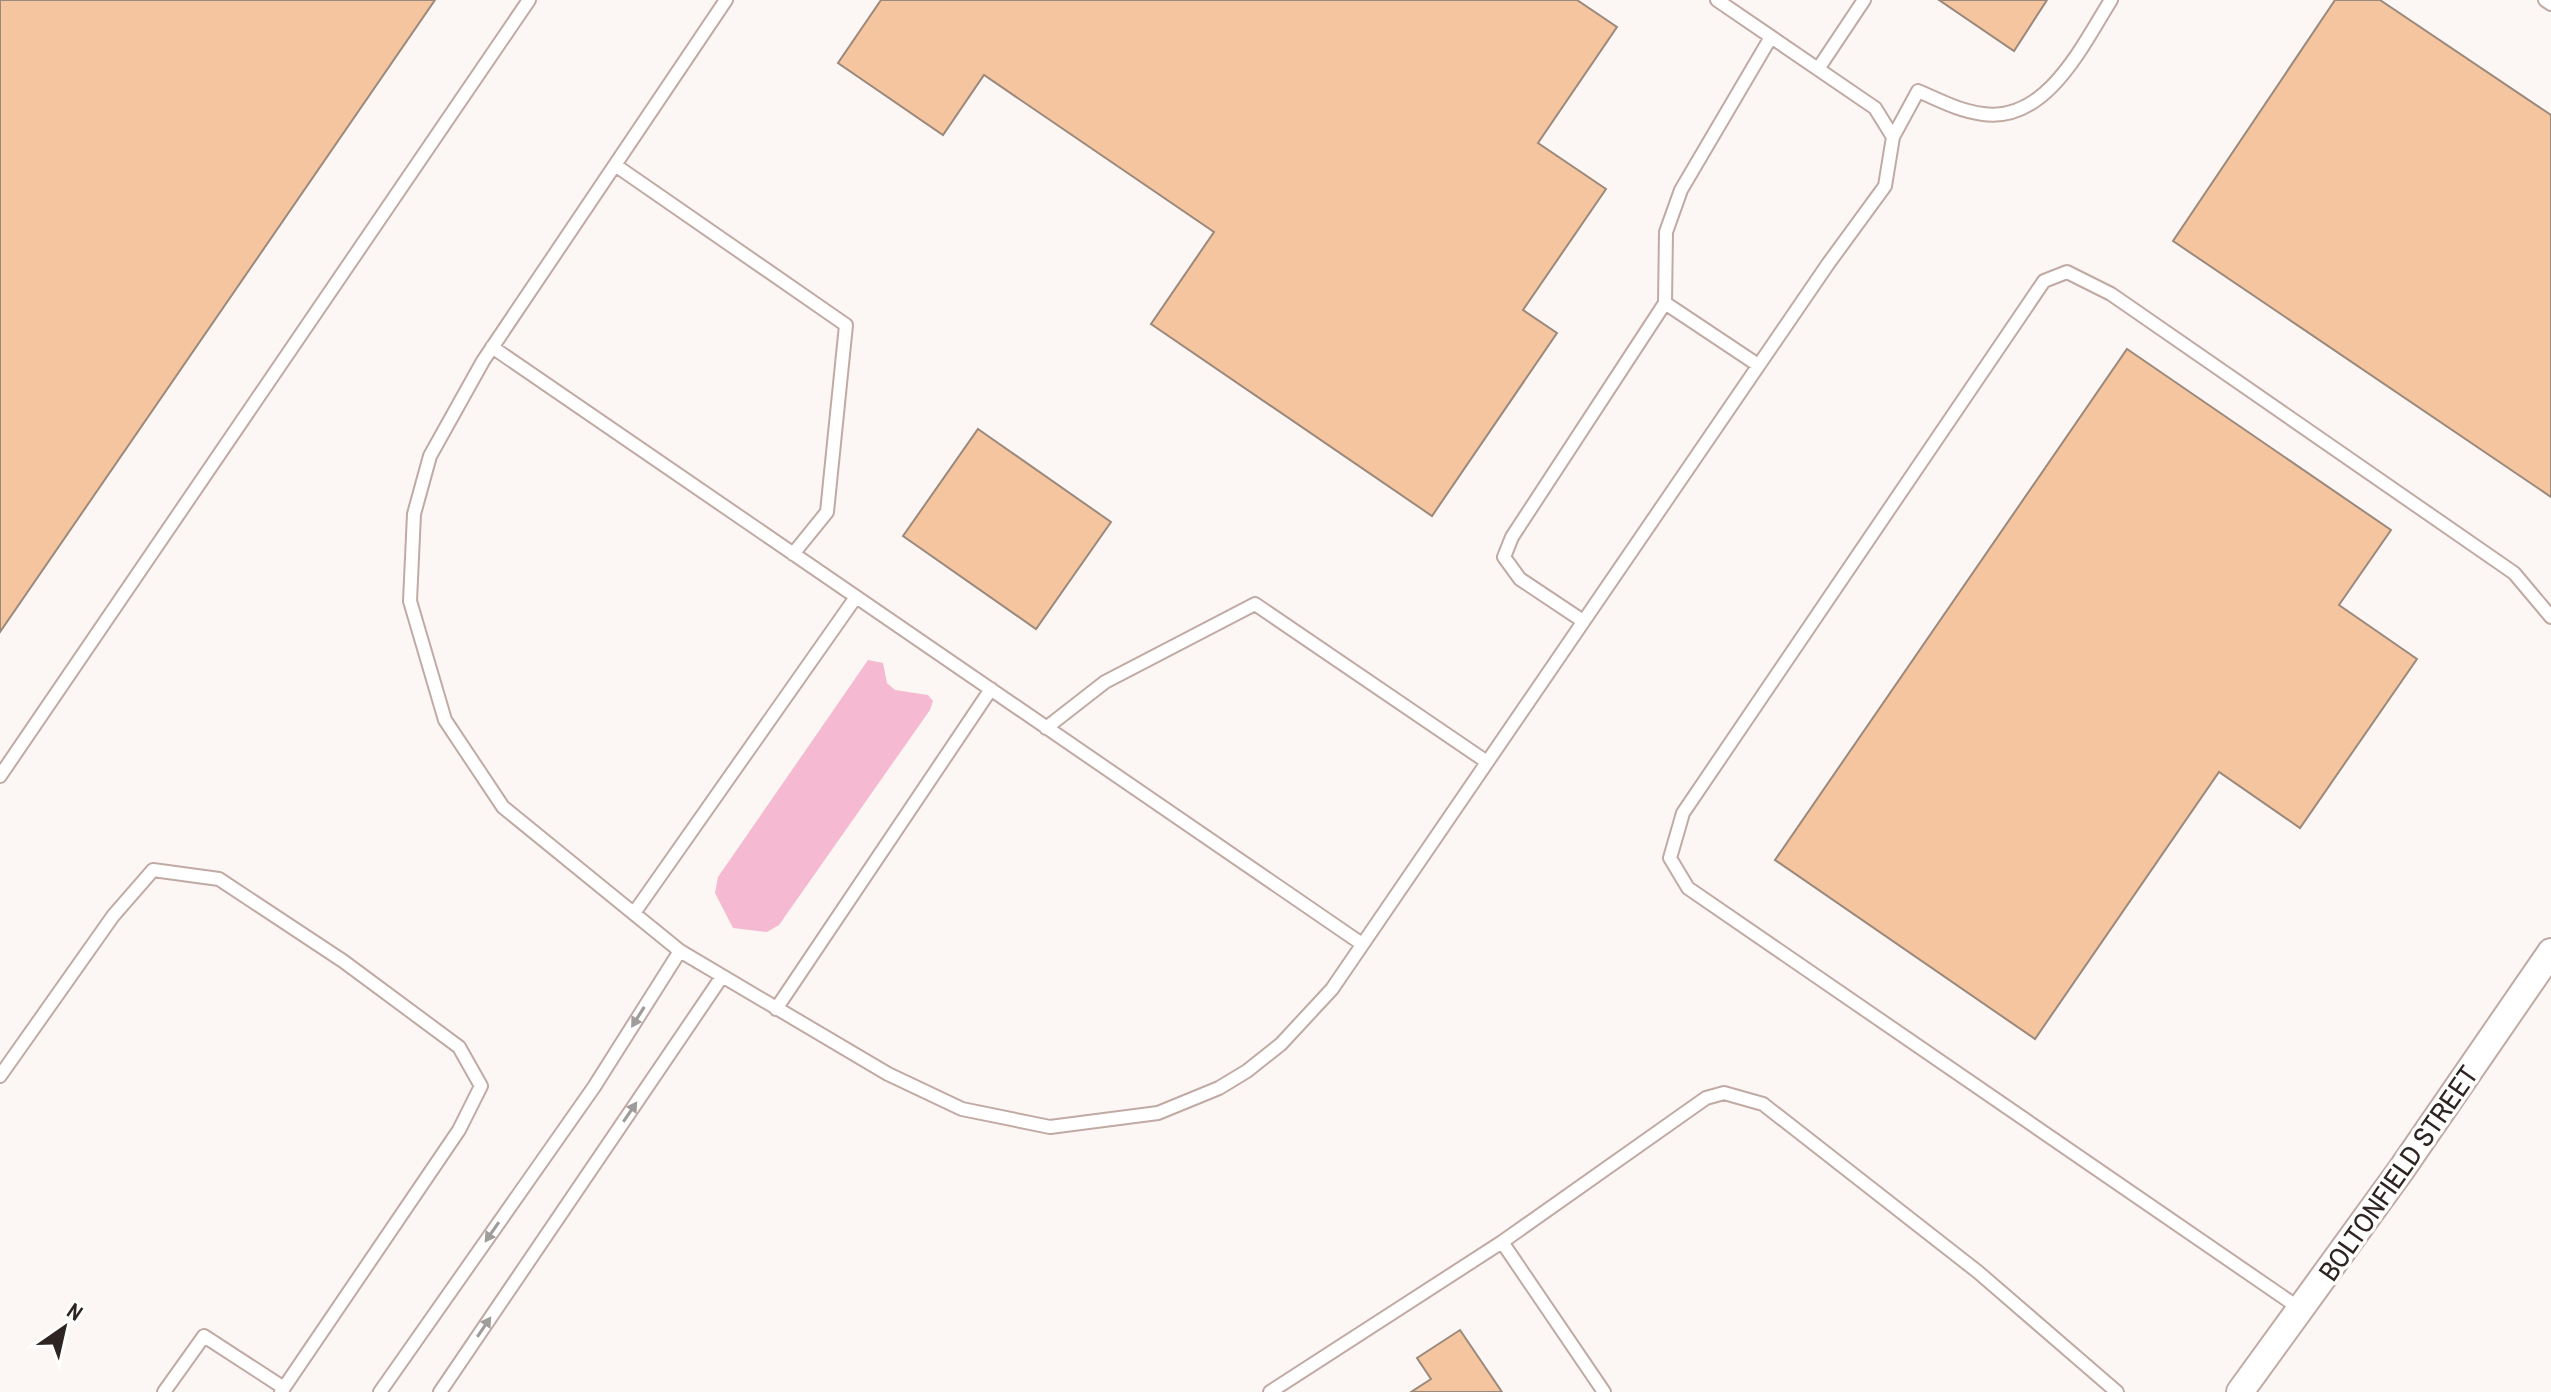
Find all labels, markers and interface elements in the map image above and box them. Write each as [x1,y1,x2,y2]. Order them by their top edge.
one-way arrow [631,1006,645,1028]
street label: BOLTONFIELD STREET [2309,1058,2487,1288]
one-way arrow [622,1102,637,1123]
one-way arrow [484,1221,500,1243]
north arrow [24,1288,104,1368]
text: N [61,1295,89,1327]
one-way arrow [476,1317,491,1338]

